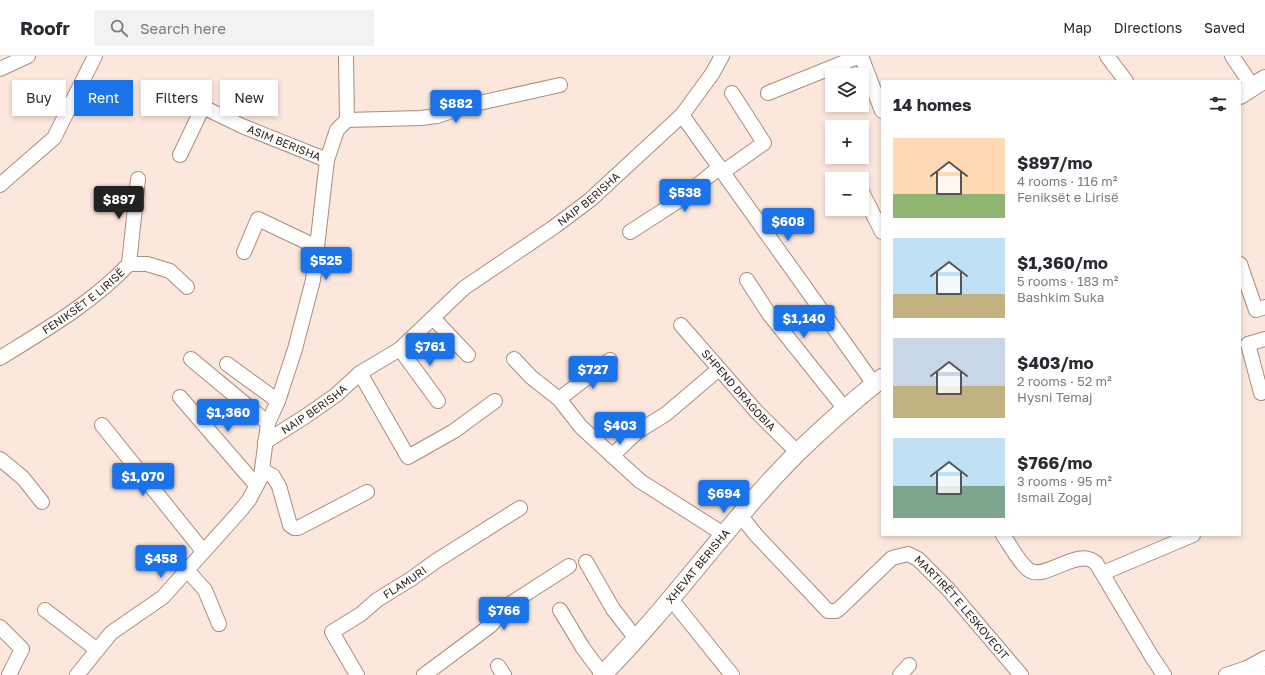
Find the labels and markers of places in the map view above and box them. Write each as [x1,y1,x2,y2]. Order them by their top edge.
pin: $882 [432,90,480,124]
pin: $538 [661,179,709,213]
pin: $897 [95,186,143,220]
pin: $608 [764,208,812,242]
pin: $525 [302,247,350,281]
pin: $1,140 [771,305,837,339]
pin: $761 [406,333,454,367]
pin: $727 [569,356,617,390]
pin: $1,360 [195,399,261,433]
pin: $403 [596,412,644,446]
pin: $1,070 [110,463,176,497]
pin: $694 [700,480,748,514]
pin: $458 [137,545,185,579]
pin: $766 [480,597,528,631]

